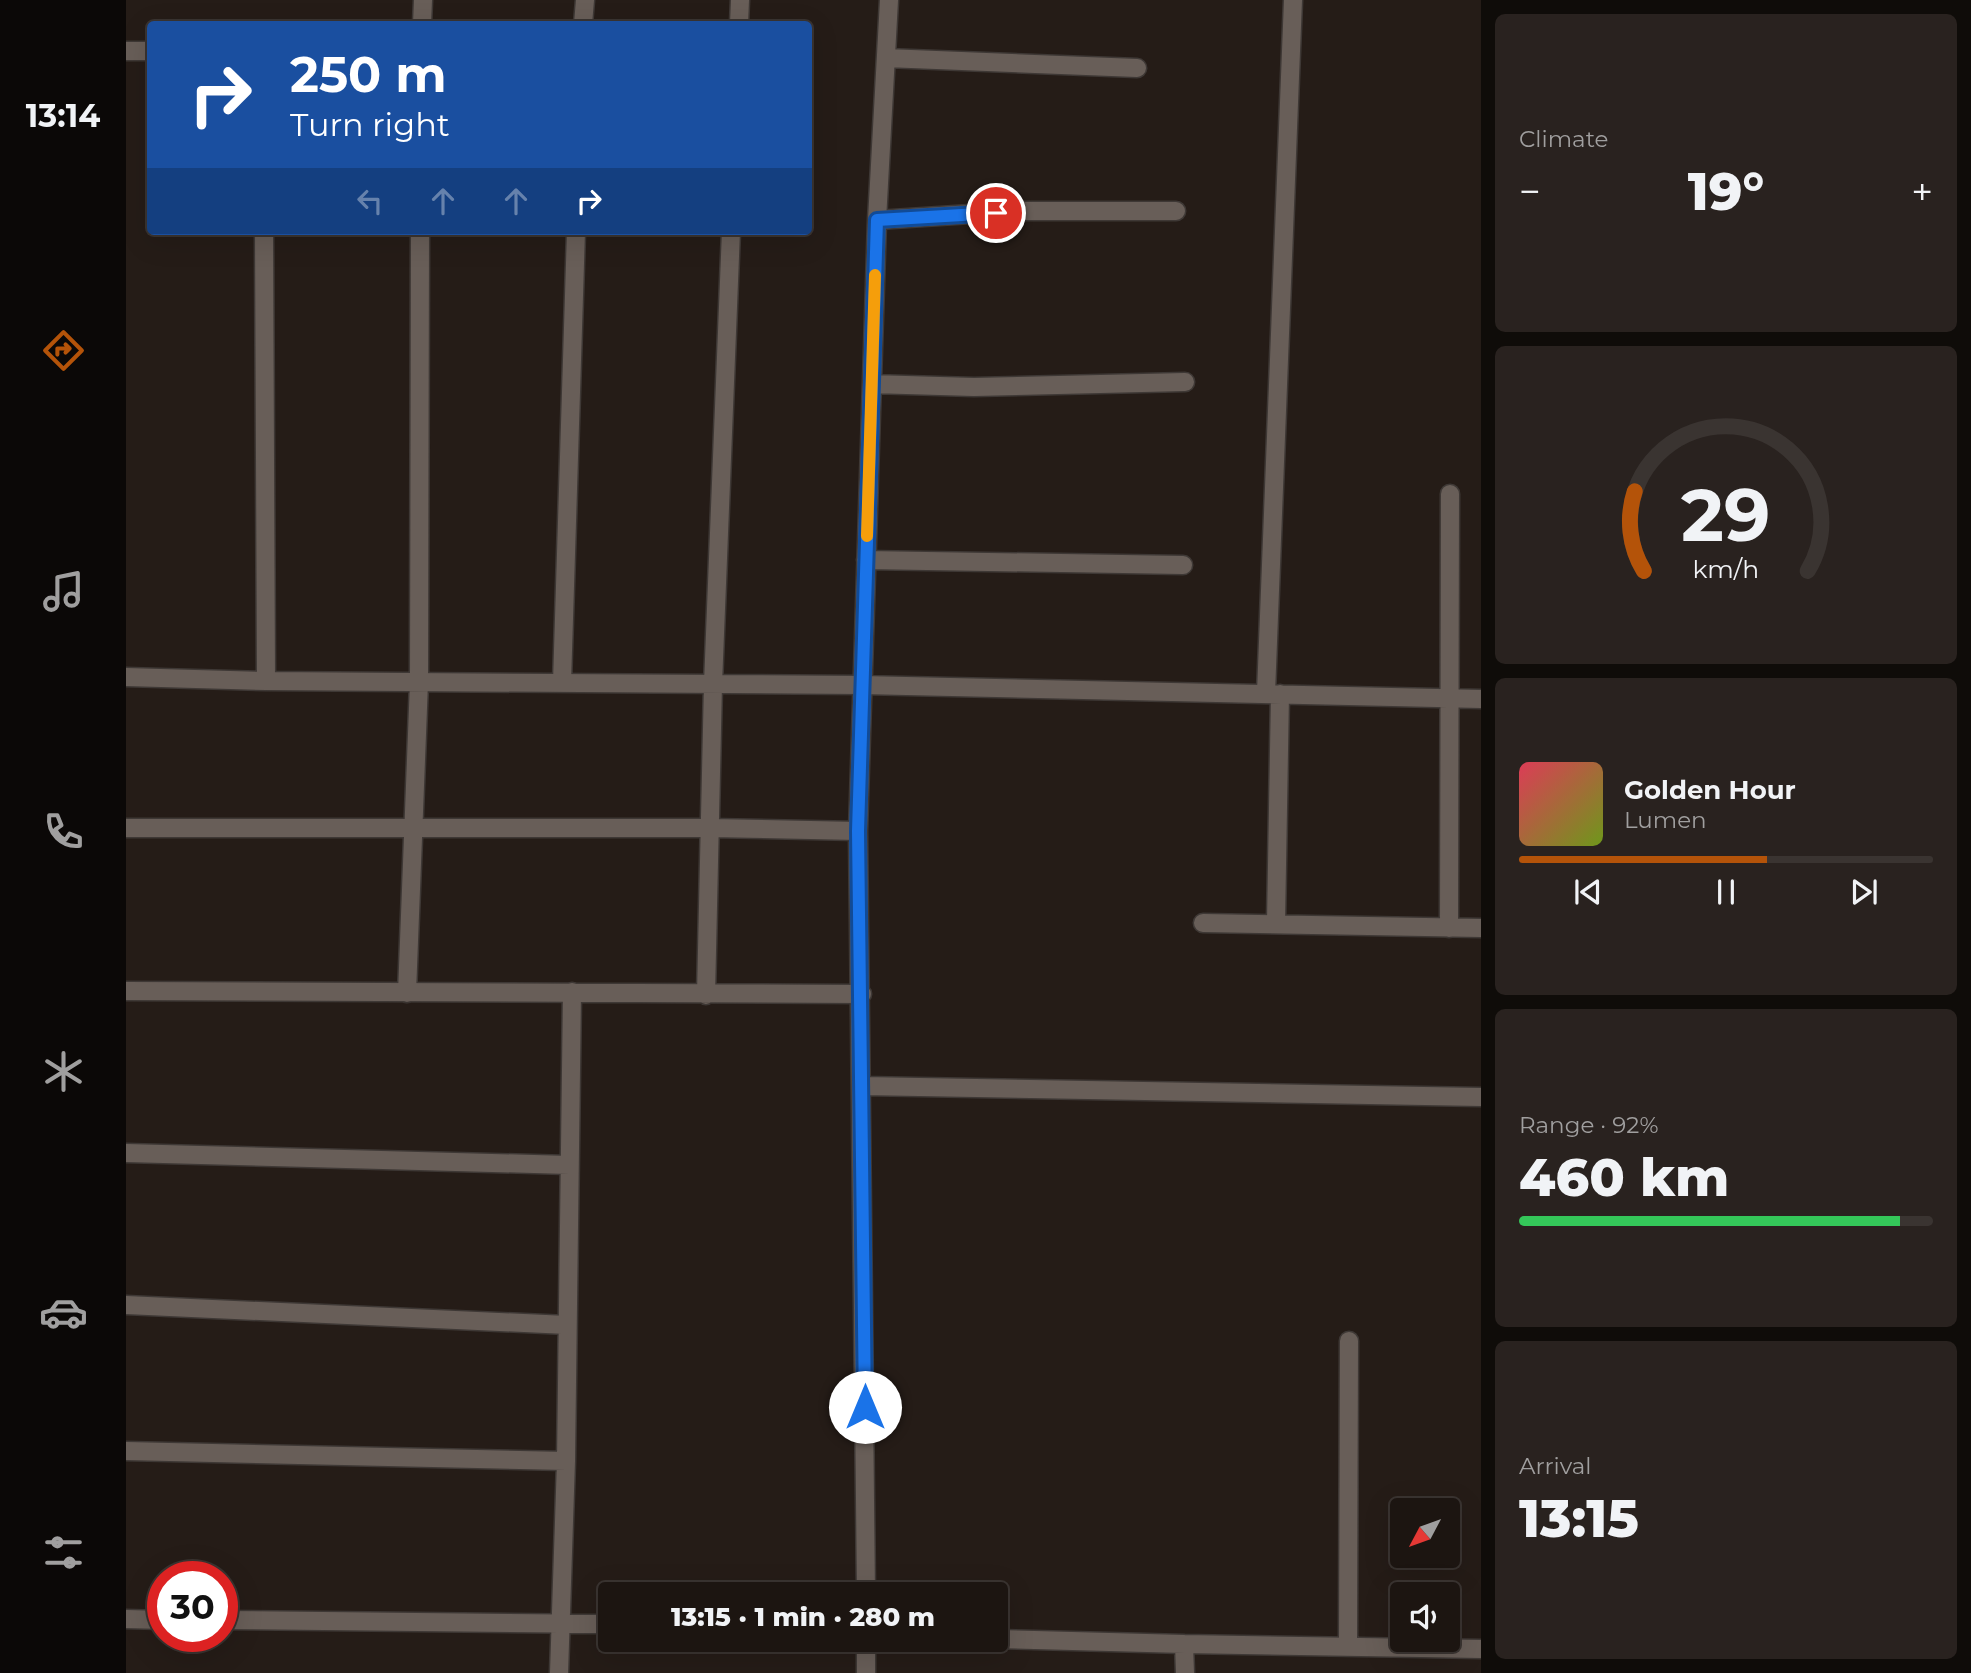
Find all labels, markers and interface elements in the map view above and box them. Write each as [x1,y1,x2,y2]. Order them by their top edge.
text: 250 m [290,45,447,104]
icon: right [175,49,266,140]
text: 13:14 [26,96,100,135]
text: Turn right [290,105,450,144]
text: Climate [1519,125,1608,153]
text: 19° [1688,160,1764,223]
text: − [1519,168,1541,215]
text: + [1911,168,1933,215]
icon: left [351,182,389,220]
icon: ahead [424,182,462,220]
icon: ahead [497,182,535,220]
icon: right [570,182,608,220]
pin [966,183,1026,243]
icon: arrive [977,194,1015,232]
icon: directions [39,326,88,375]
text: 29 [1681,471,1771,559]
text: km/h [1693,553,1759,583]
icon: music [39,567,88,616]
text: Golden Hour [1624,774,1796,806]
text: Lumen [1624,806,1707,834]
icon: phone [39,807,88,856]
icon: previous [1569,873,1607,911]
icon: pause [1707,873,1745,911]
icon: next [1845,873,1883,911]
icon: climate [39,1047,88,1096]
text: Range · 92% [1519,1111,1659,1139]
text: 460 km [1519,1146,1729,1209]
icon: car [39,1288,88,1337]
position arrow [828,1370,902,1444]
text: Arrival [1519,1452,1592,1480]
text: 13:15 [1519,1487,1639,1550]
north arrow [1390,1498,1460,1568]
map controls [1390,1498,1460,1652]
icon: filters [39,1528,88,1577]
speed limit sign: 30 [147,1561,238,1652]
button: sound [1390,1582,1460,1652]
text: 13:15 · 1 min · 280 m [671,1601,935,1633]

